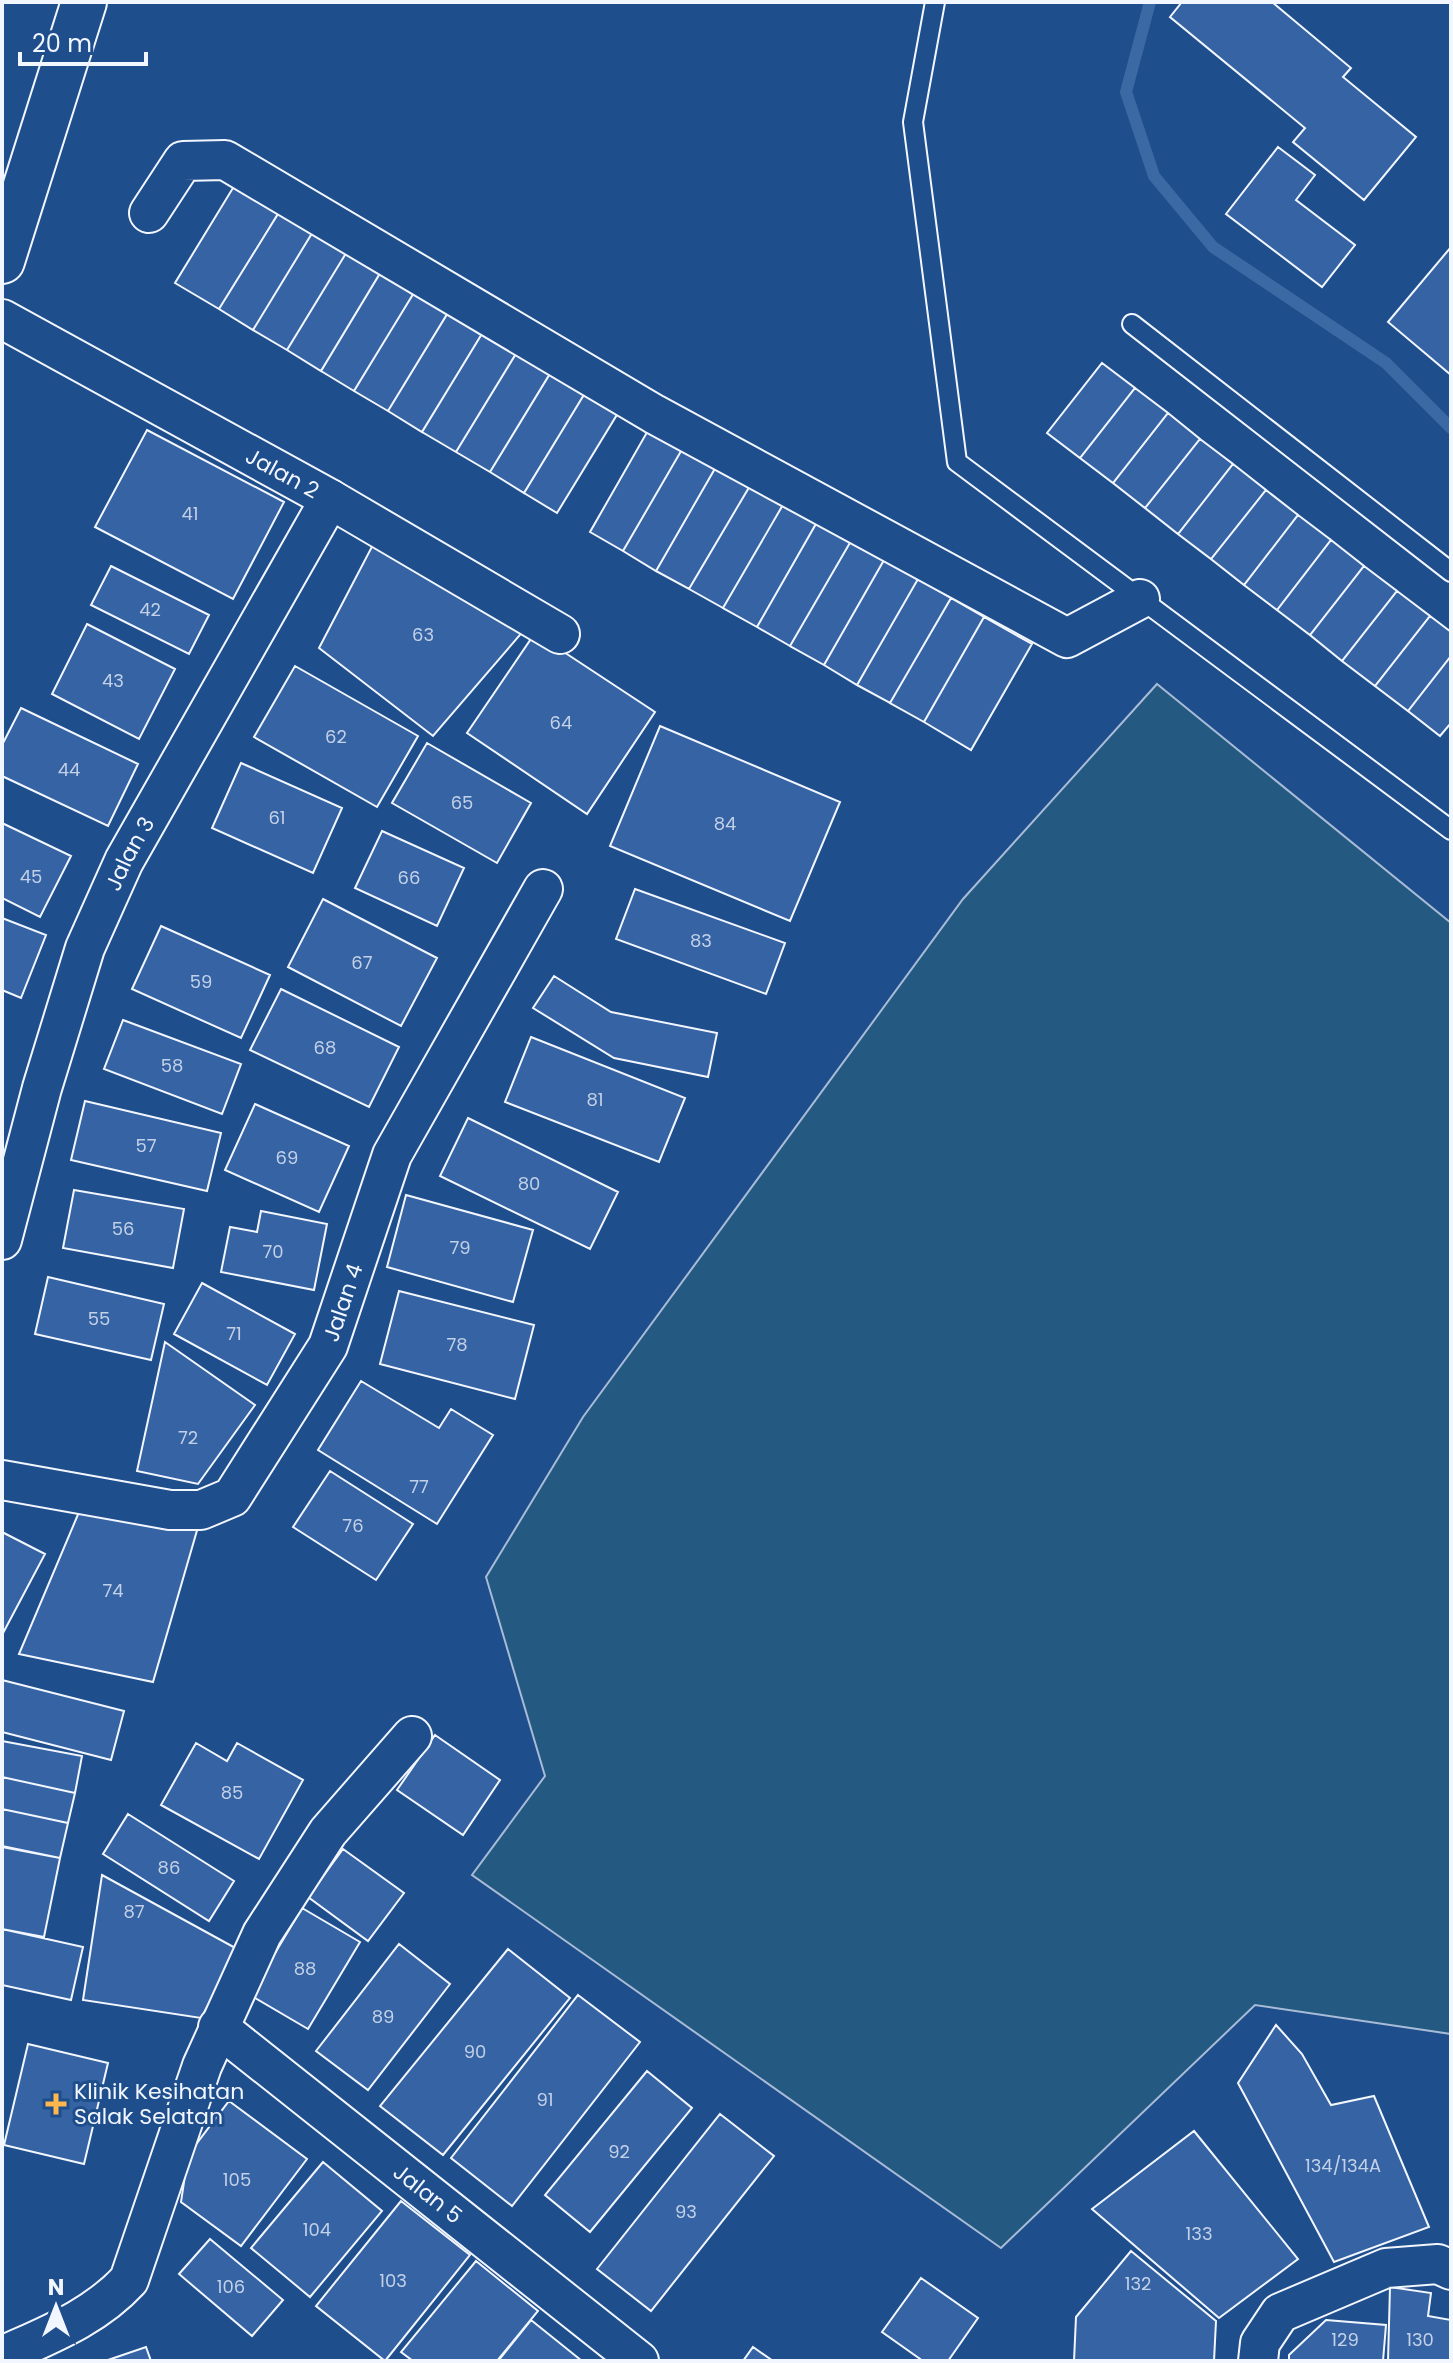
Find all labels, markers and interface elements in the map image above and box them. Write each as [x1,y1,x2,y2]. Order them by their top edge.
scale bar [20,16,146,66]
text: 20 m [32,27,92,60]
street label: Jalan 2 [240,441,325,506]
house number: 41 [181,501,199,526]
house number: 42 [139,597,161,622]
house number: 63 [412,622,434,647]
house number: 43 [102,668,124,693]
house number: 64 [550,710,572,735]
house number: 62 [325,724,347,749]
house number: 44 [58,757,80,782]
house number: 65 [451,790,473,815]
house number: 61 [268,805,286,830]
street label: Jalan 3 [98,811,162,896]
house number: 84 [714,811,736,836]
house number: 45 [20,864,42,889]
house number: 66 [398,865,420,890]
house number: 83 [690,928,712,953]
house number: 67 [351,950,373,975]
house number: 59 [190,969,212,994]
house number: 68 [314,1035,336,1060]
house number: 58 [161,1053,183,1078]
house number: 81 [586,1087,604,1112]
house number: 57 [135,1133,157,1158]
house number: 69 [276,1145,298,1170]
house number: 80 [518,1171,540,1196]
house number: 56 [112,1216,134,1241]
house number: 79 [449,1235,471,1260]
house number: 70 [262,1239,284,1264]
street label: Jalan 4 [316,1259,371,1346]
house number: 55 [88,1306,110,1331]
house number: 71 [226,1321,242,1346]
house number: 78 [446,1332,468,1357]
house number: 72 [178,1425,198,1450]
house number: 77 [409,1474,429,1499]
house number: 76 [342,1513,364,1538]
house number: 74 [102,1578,124,1603]
house number: 85 [221,1780,243,1805]
house number: 86 [158,1855,180,1880]
house number: 87 [123,1899,145,1924]
house number: 88 [294,1956,316,1981]
house number: 89 [372,2004,394,2029]
house number: 90 [464,2039,486,2064]
place label: Klinik Kesihatan Salak Selatan [74,2076,244,2132]
house number: 91 [536,2087,554,2112]
marker: Klinik Kesihatan Salak Selatan [45,2093,67,2115]
house number: 92 [608,2139,630,2164]
house number: 134/134A [1305,2153,1381,2178]
street label: Jalan 5 [386,2157,469,2231]
house number: 105 [223,2167,251,2192]
house number: 93 [675,2199,697,2224]
house number: 104 [303,2217,331,2242]
house number: 133 [1186,2221,1212,2246]
north arrow [16,2267,96,2347]
house number: 103 [379,2268,407,2293]
house number: 132 [1125,2271,1151,2296]
text: N [48,2272,64,2303]
house number: 106 [217,2274,245,2299]
house number: 129 [1331,2327,1359,2352]
house number: 130 [1406,2327,1434,2352]

